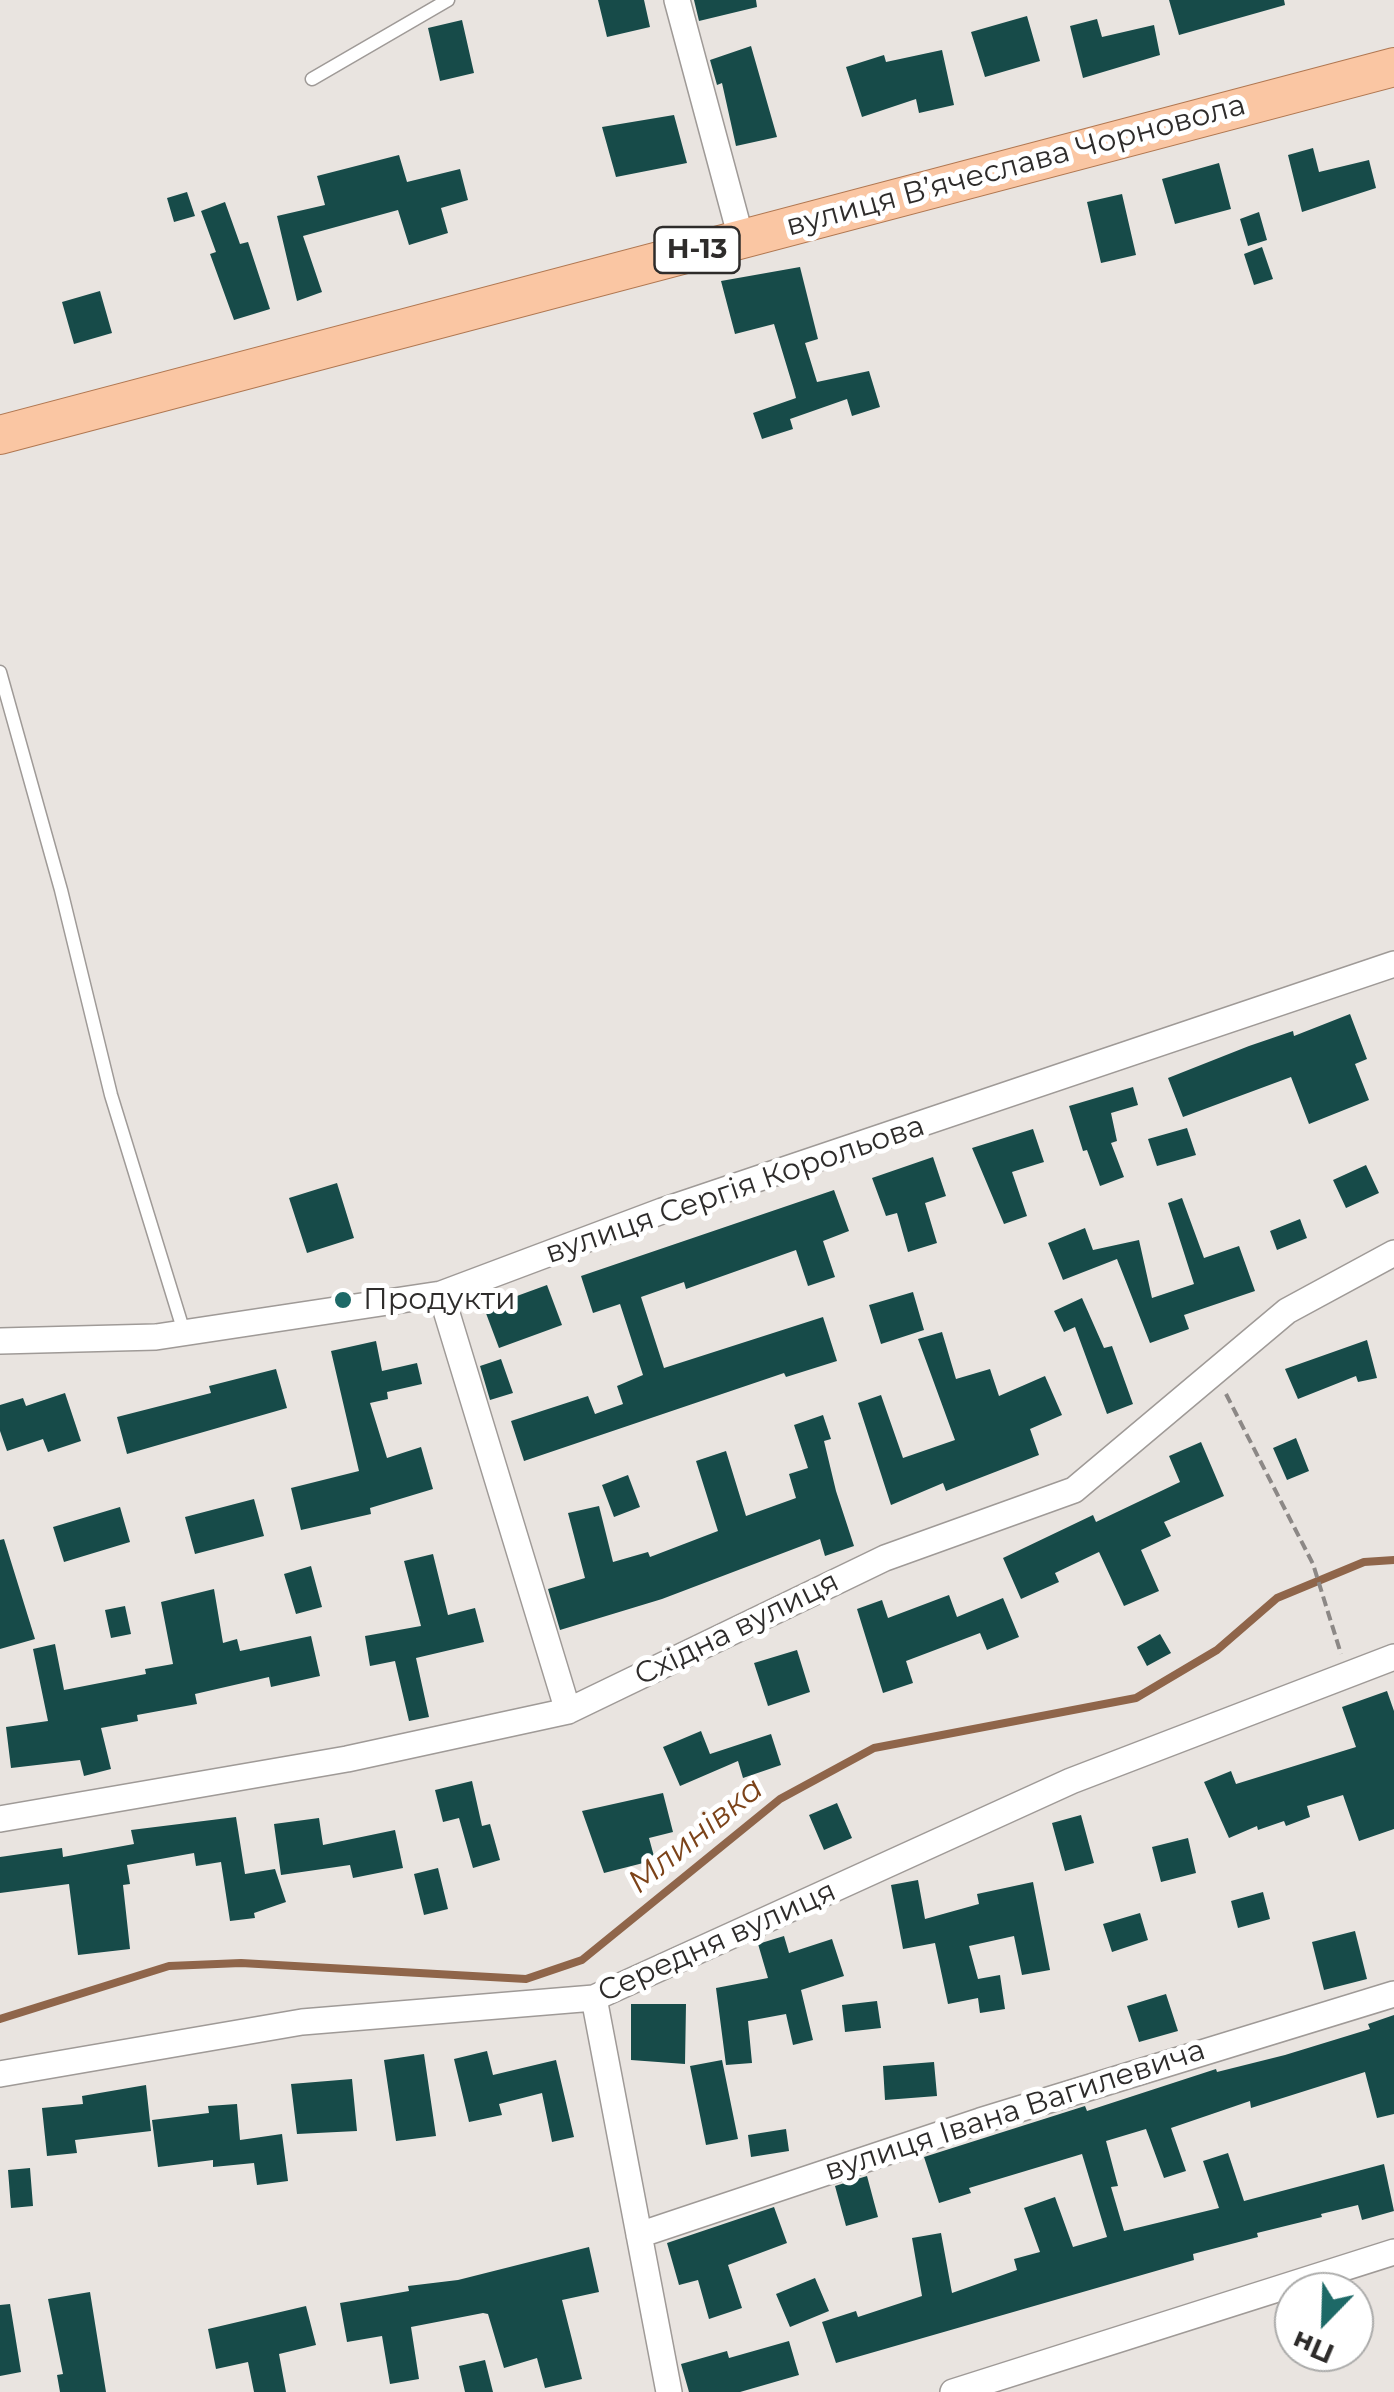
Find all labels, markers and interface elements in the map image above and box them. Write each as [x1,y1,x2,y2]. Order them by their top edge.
street label: вулиця Вʼячеслава Чорновола [782,87,1250,245]
road number: Н-13 [654,227,740,273]
street label: вулиця Сергія Корольова [541,1108,929,1272]
place label: Продукти [363,1282,516,1318]
marker: Продукти [332,1289,354,1311]
street label: Східна вулиця [629,1564,845,1694]
water label: Млинівка [621,1770,771,1902]
street label: Середня вулиця [593,1873,841,2011]
street label: вулиця Івана Вагилевича [820,2032,1210,2190]
north arrow [1274,2272,1374,2372]
text: Пн [1287,2324,1339,2372]

